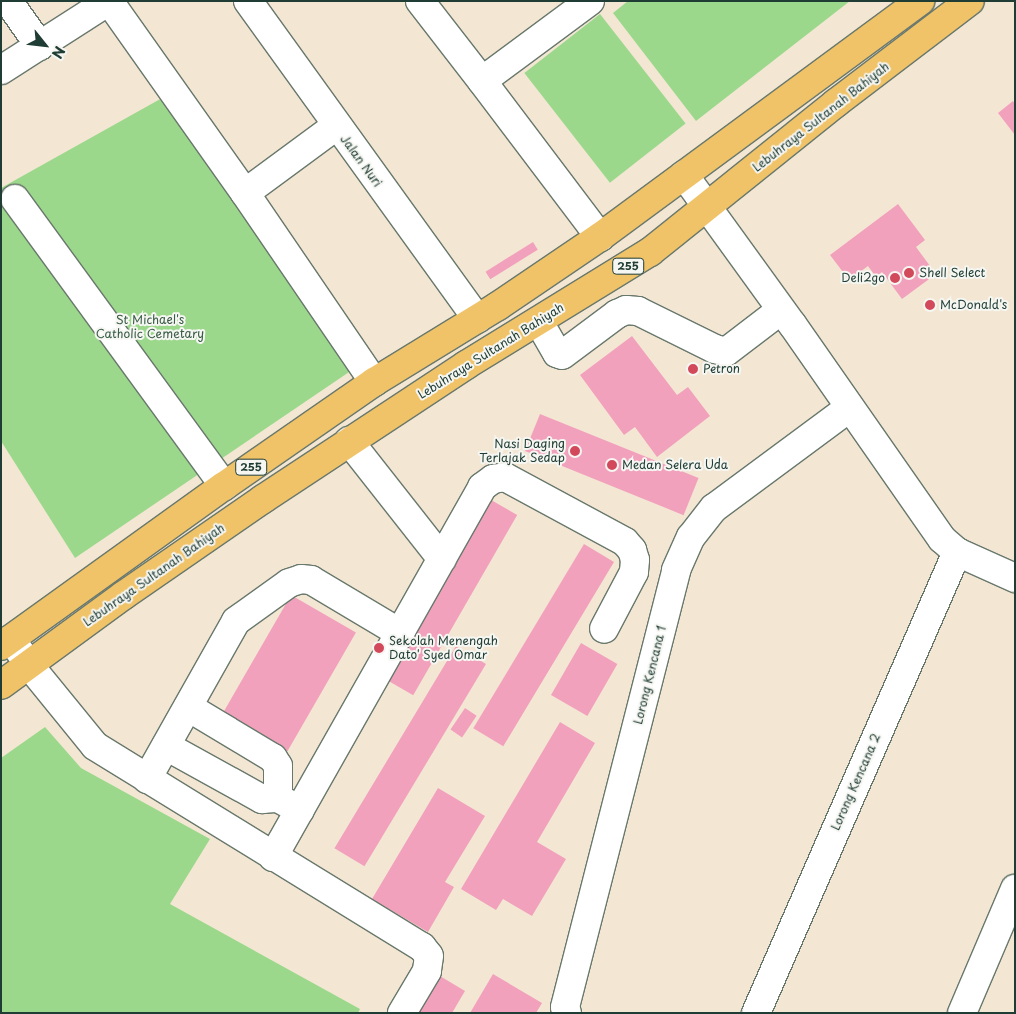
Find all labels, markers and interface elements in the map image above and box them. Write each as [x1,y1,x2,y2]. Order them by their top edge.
north arrow [20,20,70,70]
text: N [47,43,70,62]
street label: Lebuhraya Sultanah Bahiyah [749,59,893,175]
street label: Jalan Nuri [337,132,385,190]
road number: 255 [612,258,644,274]
place label: Shell Select [919,266,986,280]
marker: Shell Select [903,267,915,279]
place label: Deli2go [841,271,885,285]
marker: Deli2go [889,272,901,284]
place label: McDonald's [940,298,1007,312]
marker: McDonald's [924,299,936,311]
street label: Lebuhraya Sultanah Bahiyah [415,300,567,402]
park label: St Michael's Catholic Cemetary [96,313,204,341]
place label: Petron [703,362,740,376]
marker: Petron [687,363,699,375]
place label: Nasi Daging Terlajak Sedap [479,437,565,465]
marker: Nasi Daging Terlajak Sedap [569,445,581,457]
road number: 255 [235,458,267,476]
place label: Medan Selera Uda [622,458,728,472]
marker: Medan Selera Uda [606,459,618,471]
street label: Lebuhraya Sultanah Bahiyah [80,520,228,630]
street label: Lorong Kencana 1 [631,624,669,726]
place label: Sekolah Menengah Dato' Syed Omar [389,634,499,662]
marker: Sekolah Menengah Dato' Syed Omar [373,642,385,654]
street label: Lorong Kencana 2 [828,731,884,833]

